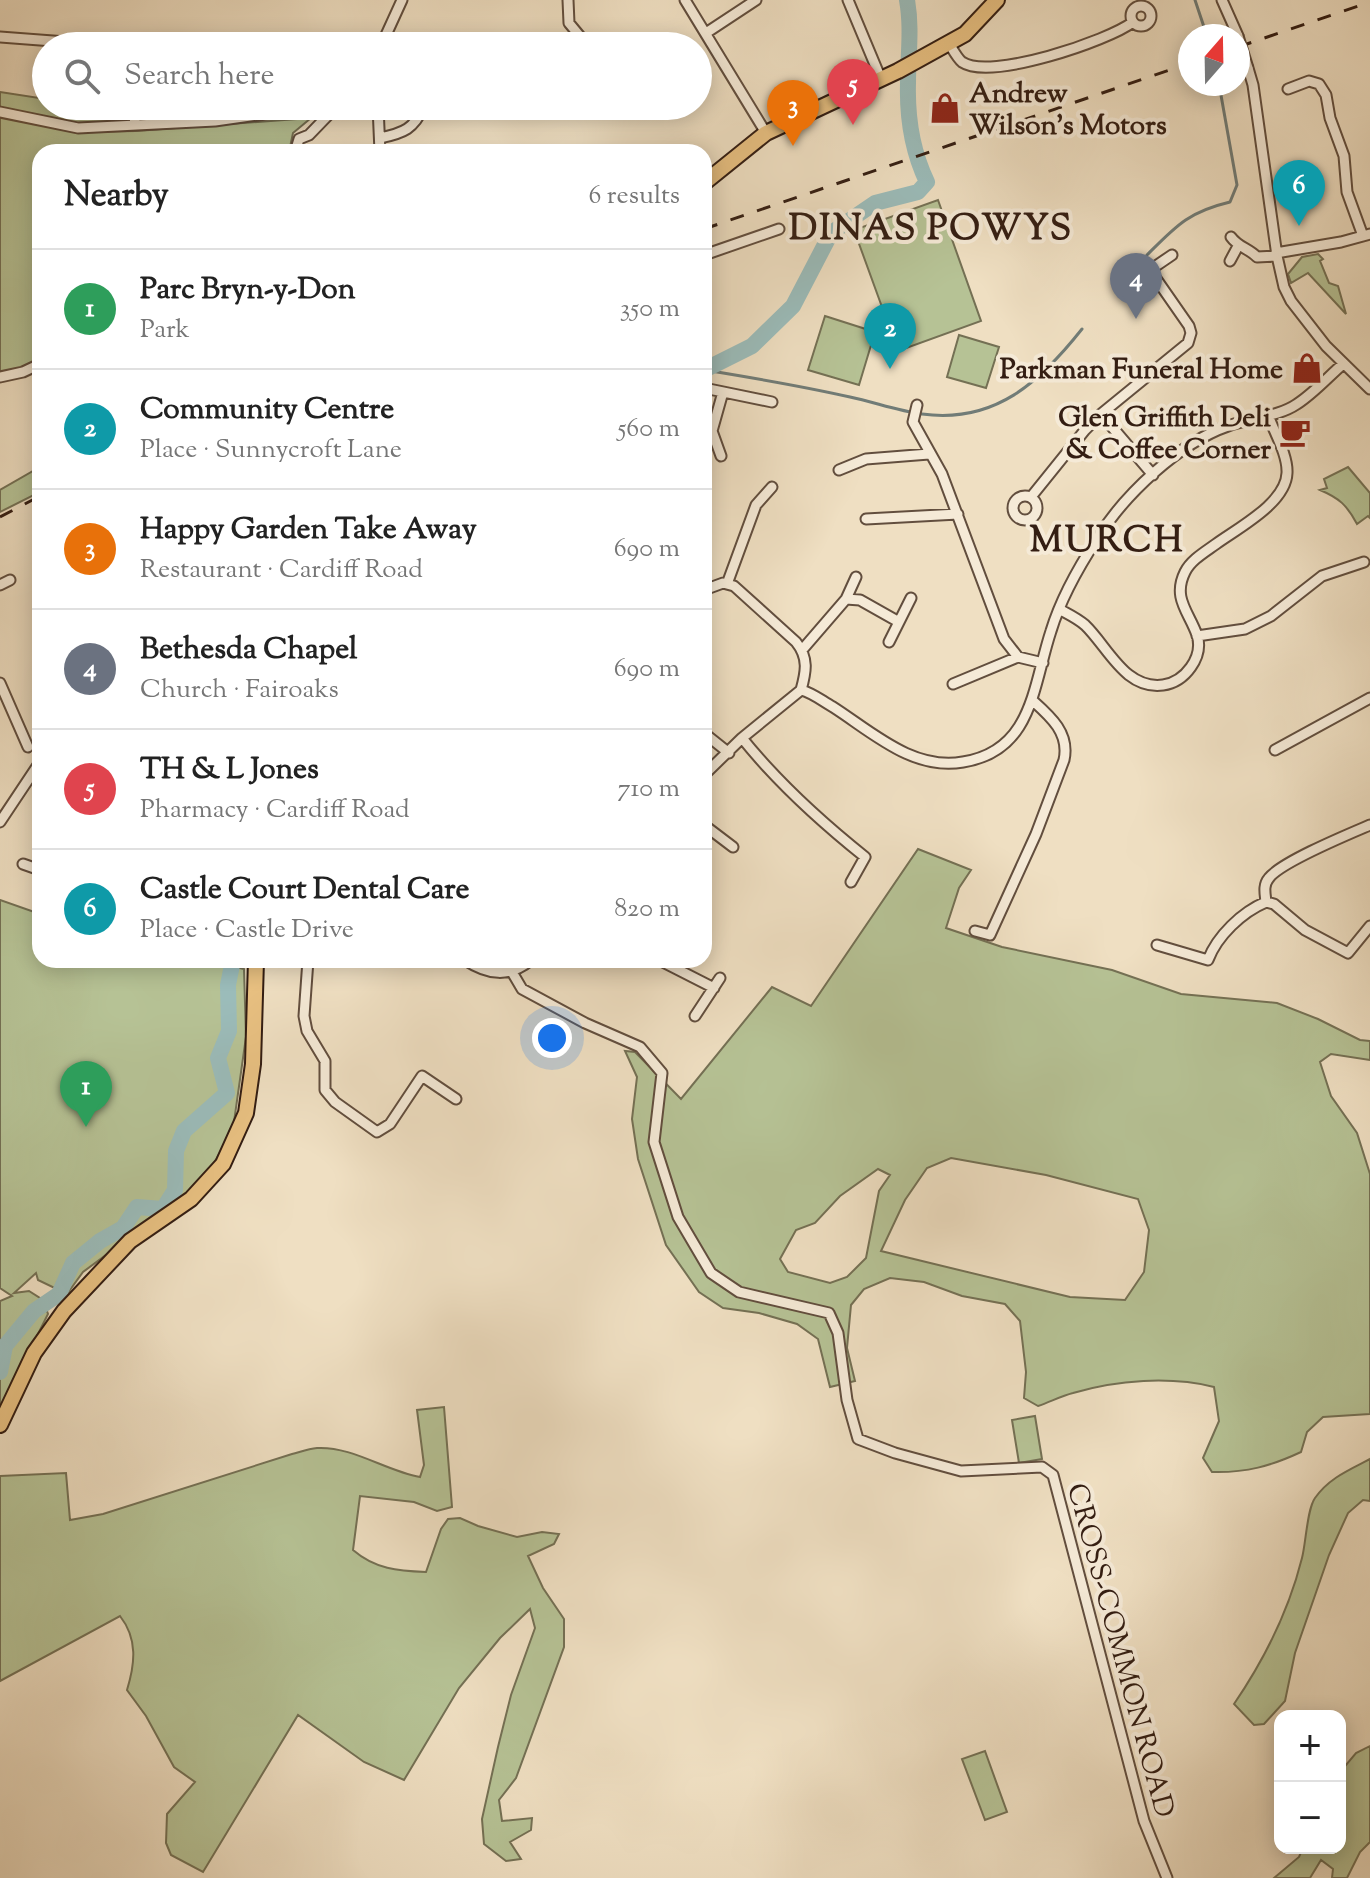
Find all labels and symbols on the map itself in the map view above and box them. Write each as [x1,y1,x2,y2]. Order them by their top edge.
north arrow [1178,24,1250,96]
pin: 5 [827,59,879,125]
place label: Andrew Wilson's Motors [969,75,1167,147]
pin: 3 [767,80,819,146]
shop icon: Andrew Wilson's Motors [928,91,962,125]
pin: 6 [1273,160,1325,226]
district label: DINAS POWYS [789,204,1073,256]
pin: 4 [1110,253,1162,319]
pin: 2 [864,303,916,369]
place label: Parkman Funeral Home [1000,351,1283,391]
shop icon: Parkman Funeral Home [1290,351,1324,385]
place label: Glen Griffith Deli & Coffee Corner [1058,399,1271,471]
cafe icon: Glen Griffith Deli & Coffee Corner [1278,415,1312,449]
district label: MURCH [1030,516,1184,568]
your location [532,1018,572,1058]
pin: 1 [60,1061,112,1127]
street label: CROSS-COMMON ROAD [1055,1479,1183,1822]

